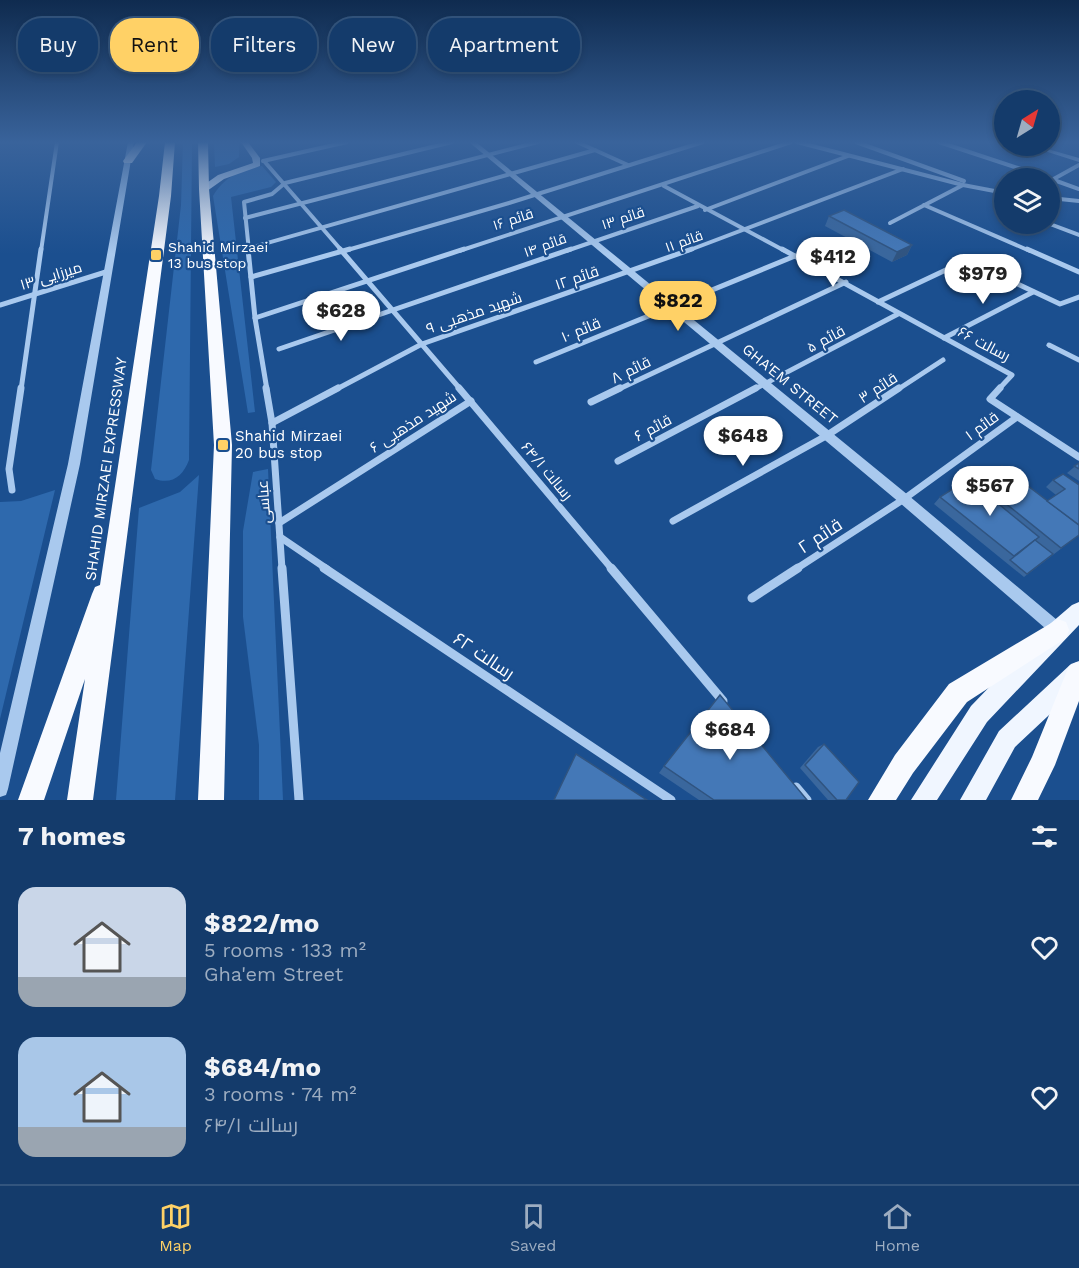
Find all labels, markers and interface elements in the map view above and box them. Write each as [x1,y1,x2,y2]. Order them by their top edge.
chip: Buy [18,18,98,72]
chip: Rent [110,18,199,72]
chip: Filters [211,18,317,72]
chip: New [329,18,416,72]
chip: Apartment [428,18,580,72]
north arrow [994,90,1060,156]
map controls [994,90,1060,234]
button: layers [994,168,1060,234]
street label: قائم ۱۳ [600,204,647,234]
street label: قائم ۱۶ [491,205,536,235]
street label: قائم ۱۱ [663,227,706,257]
street label: قائم ۱۴ [522,230,569,262]
pin: $412 [797,237,869,288]
place label: Shahid Mirzaei 13 bus stop [168,239,268,271]
text: $412 [810,244,856,268]
marker: Shahid Mirzaei 13 bus stop [149,248,163,262]
pin: $979 [947,254,1019,305]
street label: میرزایی ۱۳ [18,258,84,295]
text: $979 [958,261,1008,285]
street label: قائم ۱۲ [553,262,602,295]
pin: $822 [642,281,714,332]
street label: شهید مذهبی ۹ [424,288,525,339]
text: $822 [653,288,703,312]
pin: $628 [305,291,377,342]
text: $628 [316,298,366,322]
street label: قائم ۱۰ [559,314,604,347]
street label: قائم ۵ [804,321,849,357]
street label: رسالت ۶۶ [955,323,1013,365]
street label: GHA'EM STREET [739,340,841,428]
street label: قائم ۸ [608,353,654,388]
street label: SHAHID MIRZAEI EXPRESSWAY [81,356,131,582]
street label: قائم ۳ [855,369,901,408]
street label: شهید مذهبی ۶ [366,387,460,457]
street label: قائم ۱ [962,408,1003,445]
street label: قائم ۶ [631,411,675,446]
pin: $648 [707,416,779,467]
text: $648 [718,423,768,447]
place label: Shahid Mirzaei 20 bus stop [235,427,342,462]
marker: Shahid Mirzaei 20 bus stop [216,438,230,452]
street label: رسالت ۶۴/۱ [517,438,577,504]
pin: $567 [954,466,1026,517]
text: $567 [966,473,1014,497]
street label: عباسی [254,480,275,524]
street label: قائم ۲ [794,514,847,559]
street label: رسالت ۶۲ [449,628,519,684]
pin: $684 [694,710,766,761]
text: $684 [705,717,755,741]
icon: filters [1028,820,1061,853]
text: 7 homes [18,821,126,851]
text: $822/mo [204,908,319,938]
icon: home [66,911,138,983]
icon: heart [1028,931,1061,964]
text: 5 rooms · 133 m² [204,938,366,962]
text: Gha'em Street [204,962,343,986]
text: $684/mo [204,1052,321,1082]
icon: home [66,1061,138,1133]
icon: heart [1028,1081,1061,1114]
text: 3 rooms · 74 m² [204,1082,357,1106]
text: رسالت ۶۴/۱ [204,1113,298,1137]
tab: Map [159,1200,192,1255]
tab: Saved [510,1200,556,1255]
tab: Home [874,1200,920,1255]

